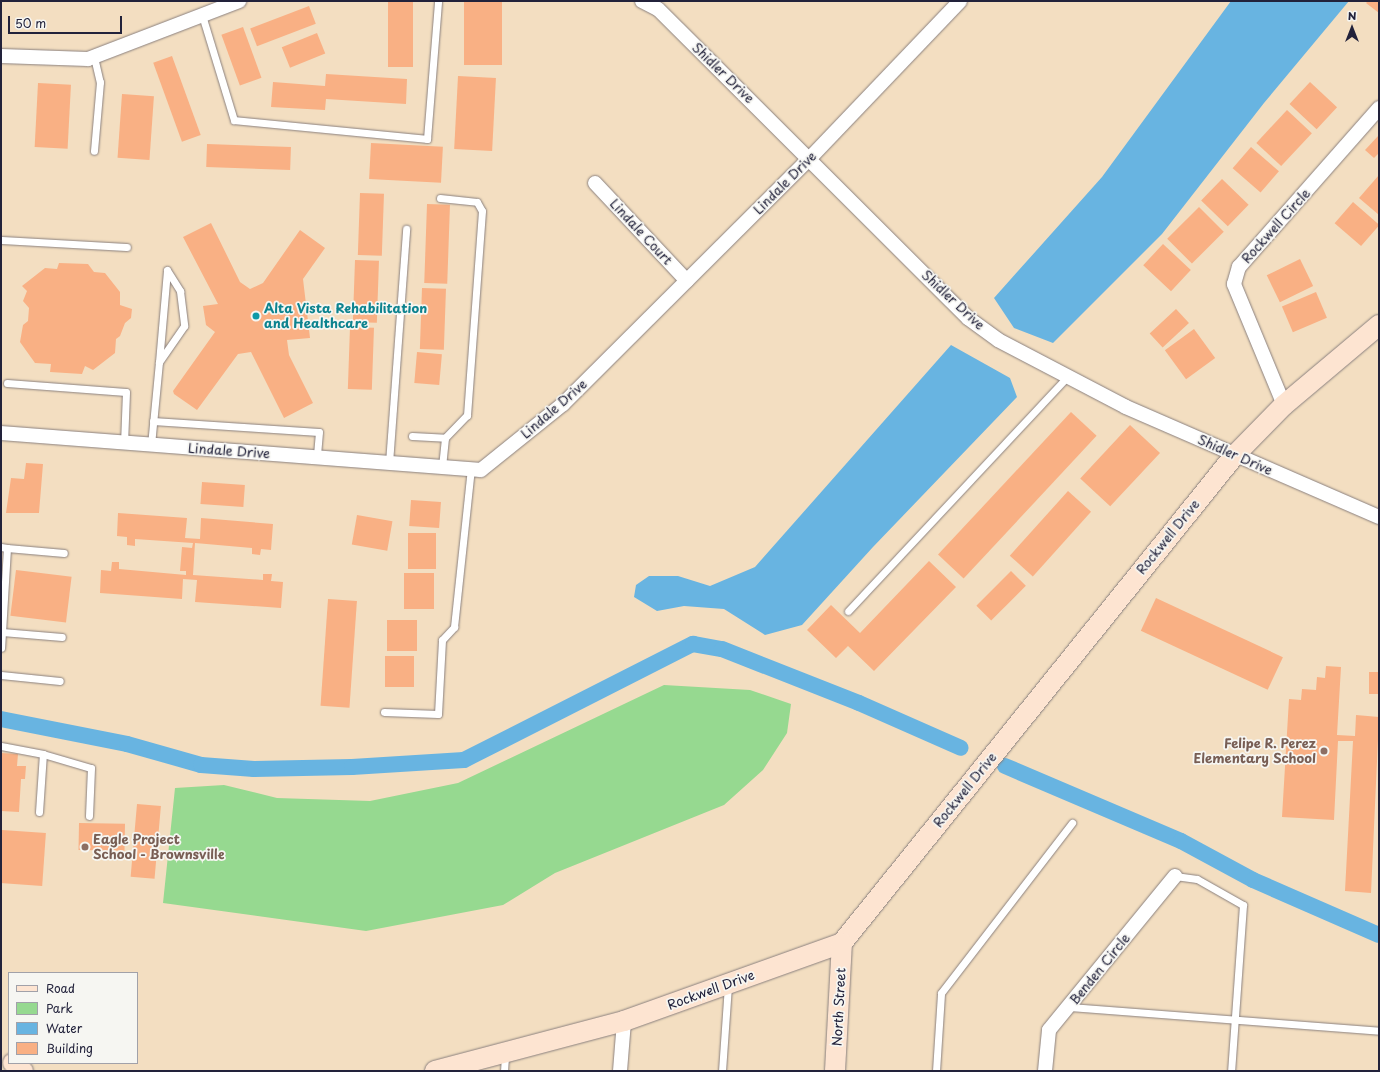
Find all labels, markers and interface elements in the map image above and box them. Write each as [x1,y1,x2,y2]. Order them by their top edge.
text: N [1348,7,1356,24]
scale bar [10,8,124,34]
north arrow [1332,8,1372,48]
text: 50 m [15,14,46,32]
street label: Shidler Drive [688,39,758,107]
street label: Lindale Drive [750,148,820,218]
street label: Rockwell Circle [1238,185,1314,267]
street label: Lindale Court [606,196,676,268]
street label: Shidler Drive [918,267,988,333]
place label: Alta Vista Rehabilitation and Healthcare [264,301,427,332]
marker: Alta Vista Rehabilitation and Healthcare [251,311,261,321]
street label: Lindale Drive [518,376,590,442]
street label: Shidler Drive [1195,431,1275,479]
street label: Lindale Drive [187,440,271,462]
street label: Rockwell Drive [1133,496,1203,578]
place label: Felipe R. Perez Elementary School [1194,736,1316,767]
marker: Felipe R. Perez Elementary School [1319,746,1329,756]
street label: Rockwell Drive [930,749,1000,831]
place label: Eagle Project School - Brownsville [93,832,226,863]
marker: Eagle Project School - Brownsville [80,842,90,852]
street label: Benden Circle [1067,930,1133,1008]
street label: Rockwell Drive [665,967,757,1013]
street label: North Street [829,967,849,1047]
legend [8,972,138,1064]
text: Road [46,979,75,997]
text: Park [46,999,73,1017]
text: Water [46,1019,82,1037]
text: Building [46,1039,93,1057]

